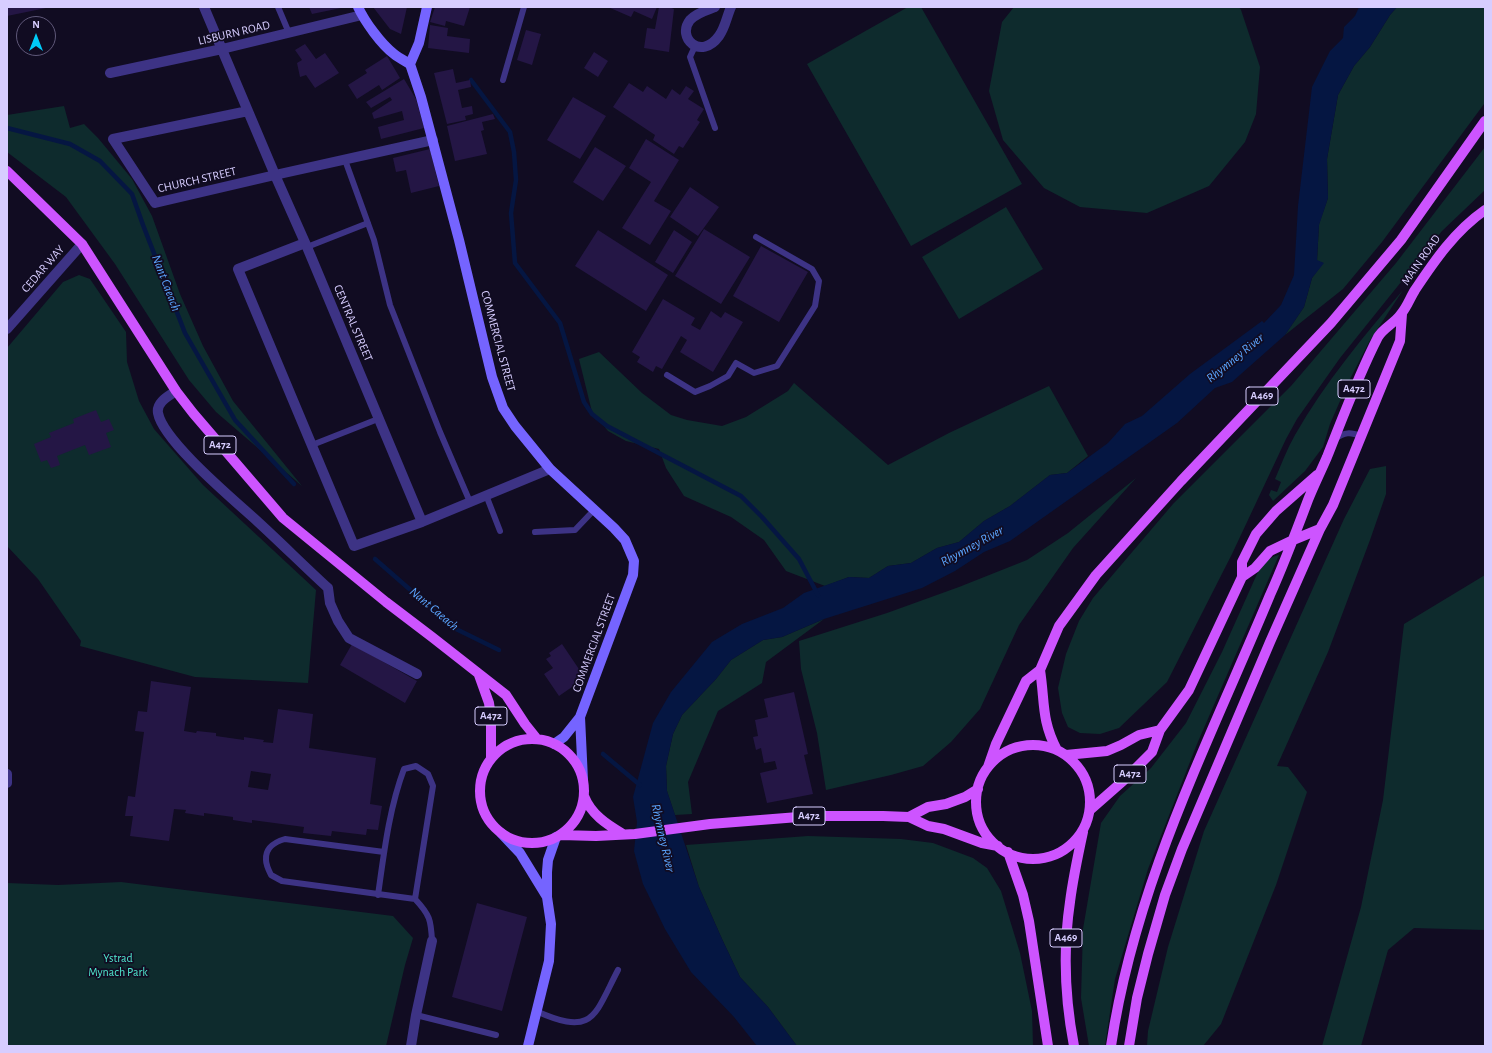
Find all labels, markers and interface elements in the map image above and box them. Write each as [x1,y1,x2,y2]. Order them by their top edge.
north arrow [16,16,56,56]
street label: LISBURN ROAD [197,18,271,48]
text: N [32,19,40,30]
street label: CHURCH STREET [156,164,238,196]
street label: MAIN ROAD [1398,232,1444,288]
street label: CEDAR WAY [18,242,68,296]
water label: Nant Caeach [148,253,184,313]
street label: CENTRAL STREET [330,282,376,364]
street label: COMMERCIAL STREET [478,289,518,393]
water label: Rhymney River [1203,330,1267,386]
road number: A472 [1338,380,1370,398]
road number: A469 [1246,387,1278,405]
road number: A472 [204,436,236,454]
water label: Rhymney River [938,522,1006,570]
water label: Nant Caeach [406,584,462,634]
street label: COMMERCIAL STREET [569,592,619,694]
road number: A472 [475,707,507,725]
road number: A472 [1114,765,1146,783]
water label: Rhymney River [648,802,678,874]
road number: A472 [793,807,825,825]
road number: A469 [1050,929,1082,947]
park label: Ystrad Mynach Park [88,951,148,979]

